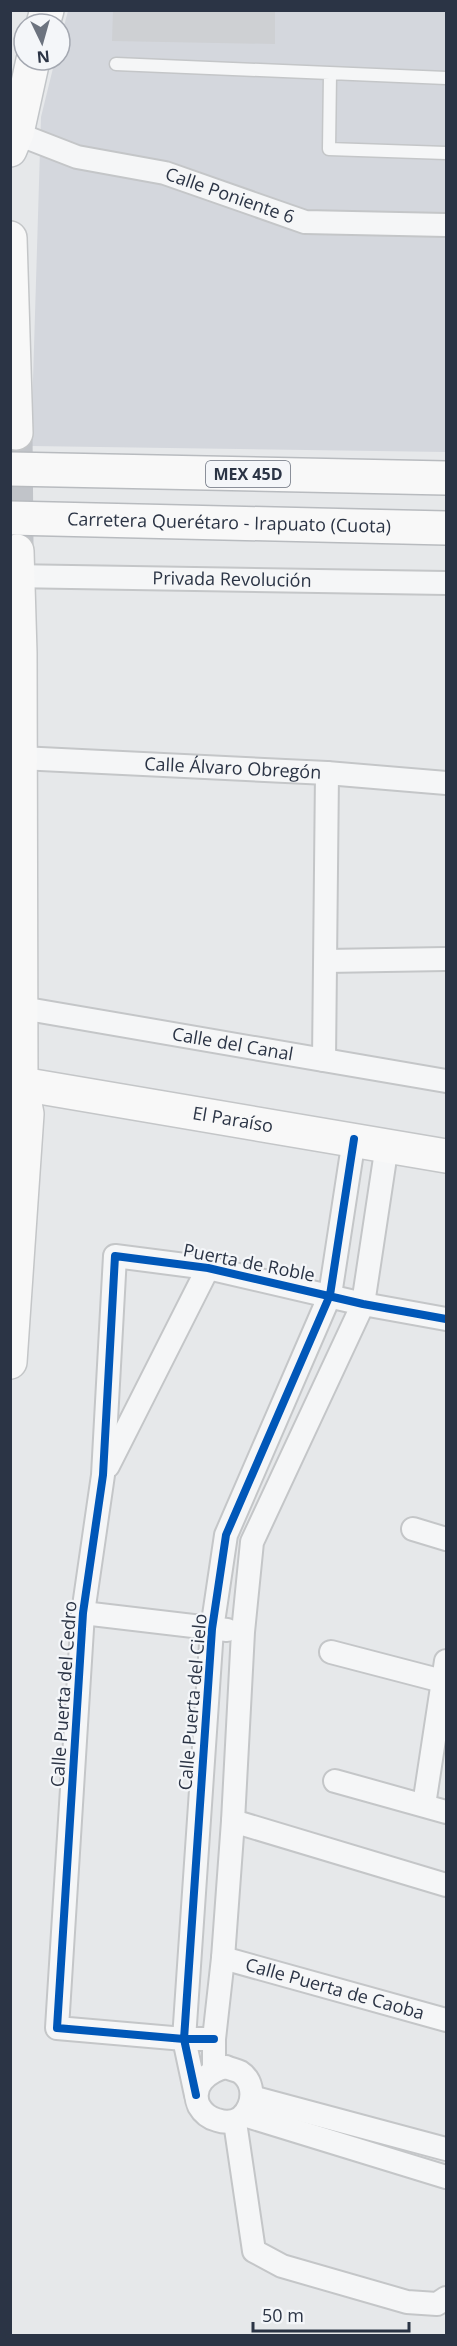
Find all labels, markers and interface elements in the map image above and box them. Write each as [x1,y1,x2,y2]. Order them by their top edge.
north arrow [12,12,72,72]
text: N [36,45,51,68]
street label: Calle Poniente 6 [162,161,298,228]
road number: MEX 45D [206,461,290,487]
street label: Carretera Querétaro - Irapuato (Cuota) [67,506,391,538]
street label: Privada Revolución [152,565,312,592]
street label: Calle Álvaro Obregón [144,751,322,784]
street label: Calle del Canal [170,1021,295,1066]
street label: El Paraíso [191,1100,275,1137]
street label: Puerta de Roble [181,1237,317,1287]
street label: Calle Puerta del Cedro [45,1600,81,1788]
street label: Calle Puerta del Cielo [172,1613,212,1791]
street label: Calle Puerta de Caoba [243,1952,427,2024]
scale bar [253,2295,409,2333]
text: 50 m [262,2303,304,2327]

